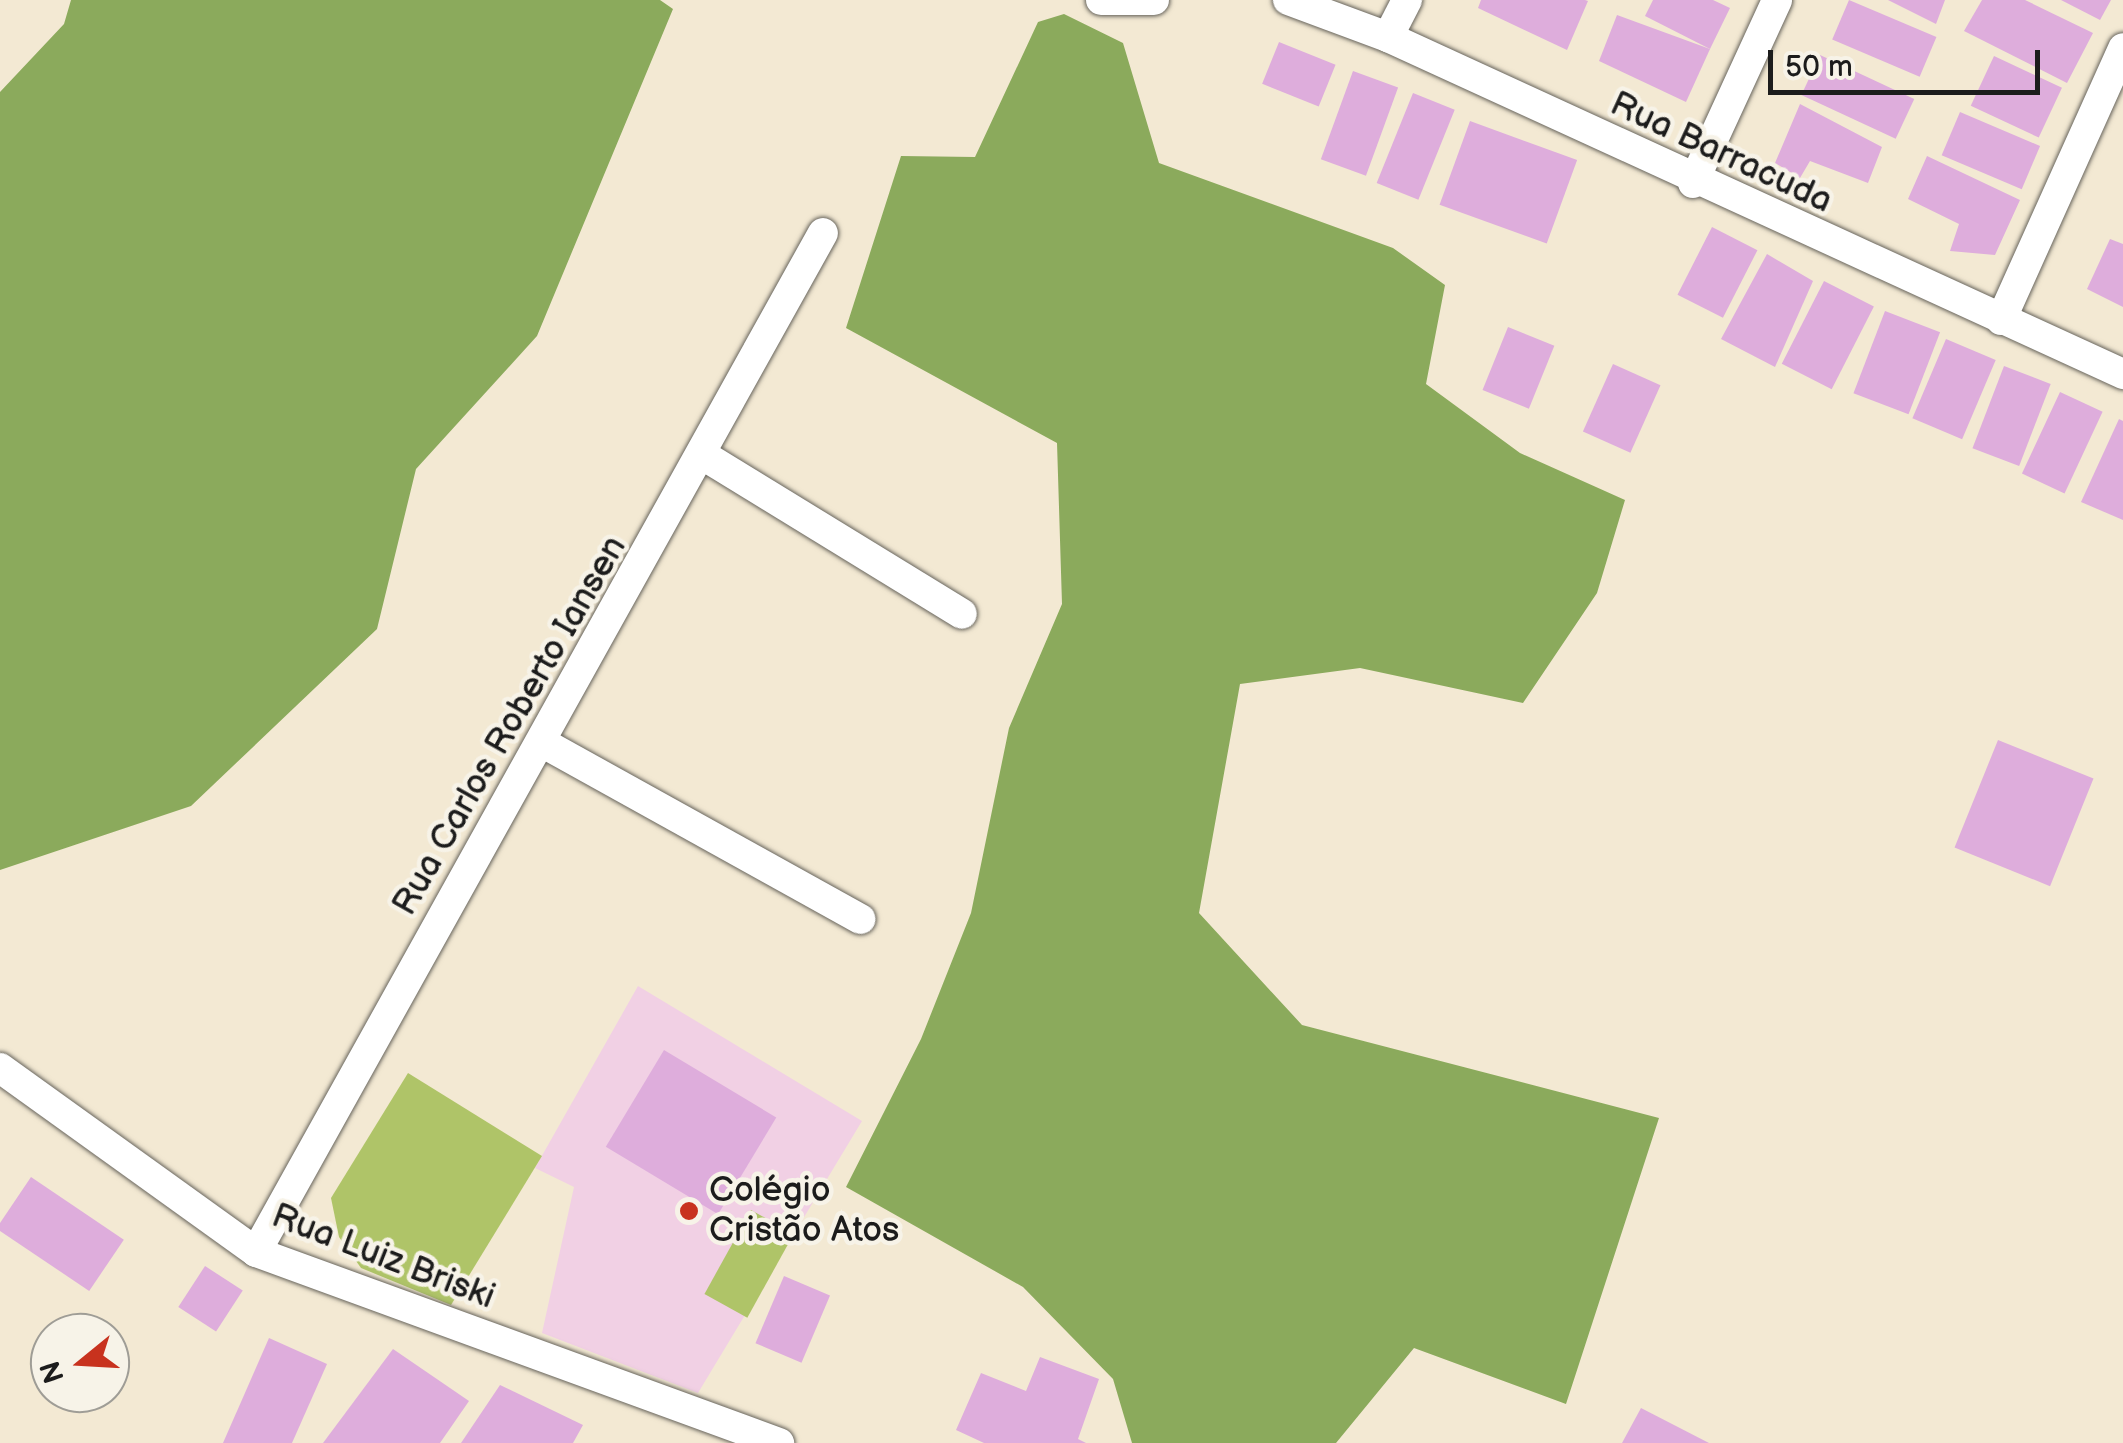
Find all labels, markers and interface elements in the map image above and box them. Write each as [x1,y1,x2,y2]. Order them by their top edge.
scale bar [1773,30,2046,92]
text: 50 m [1785,49,1853,85]
street label: Rua Barracuda [1603,83,1839,223]
street label: Rua Carlos Roberto Iansen [384,529,636,923]
place label: Colégio Cristão Atos [709,1170,899,1252]
street label: Rua Luiz Briski [266,1195,500,1319]
marker: Colégio Cristão Atos [678,1200,700,1222]
north arrow [30,1313,130,1413]
text: N [34,1357,72,1387]

